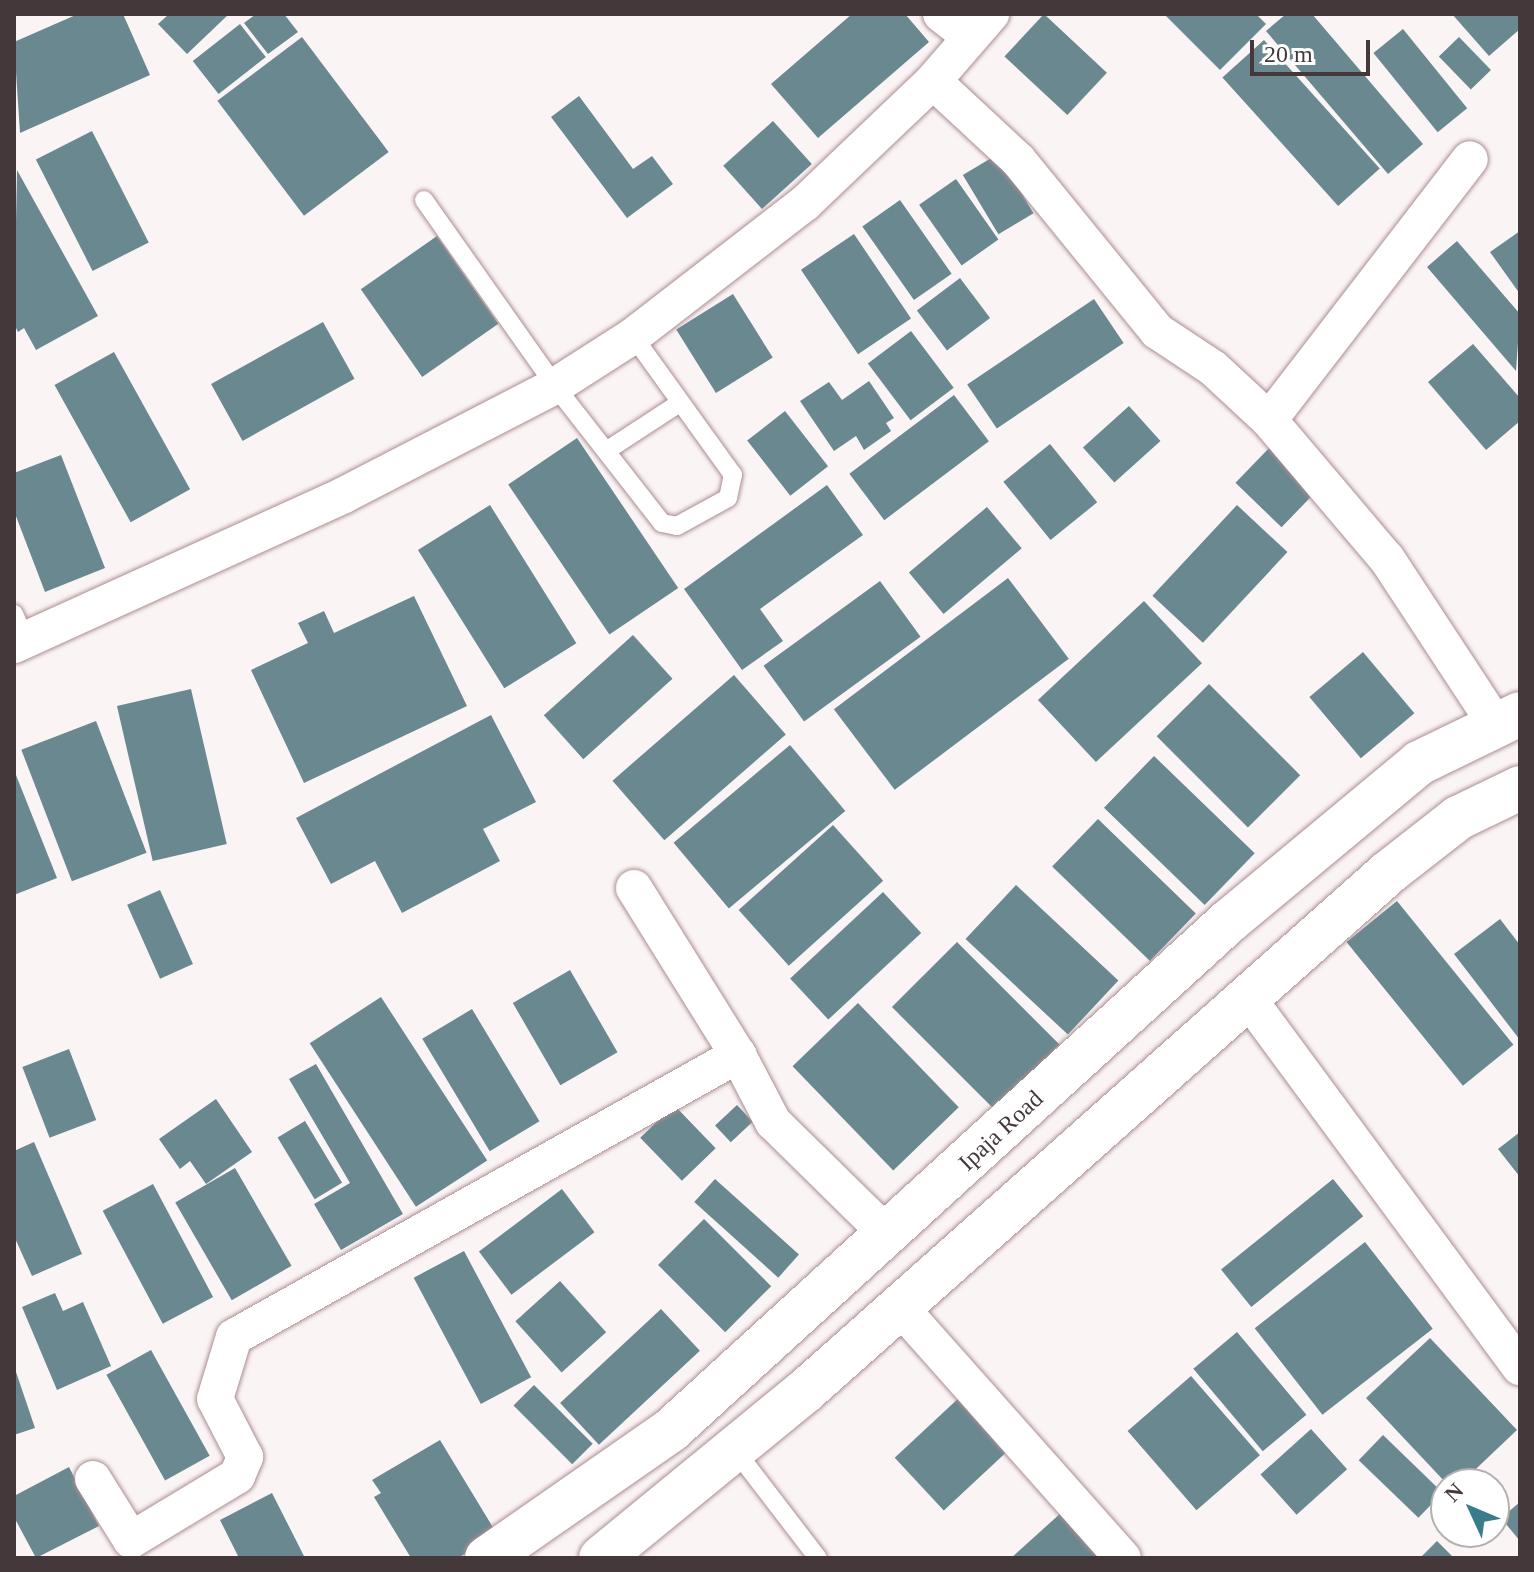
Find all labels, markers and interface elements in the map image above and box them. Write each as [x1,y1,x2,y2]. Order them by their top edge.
scale bar [1254,24,1374,74]
text: 20 m [1264,41,1313,67]
street label: Ipaja Road [953,1085,1049,1177]
north arrow [1430,1468,1510,1548]
text: N [1439,1478,1468,1507]

